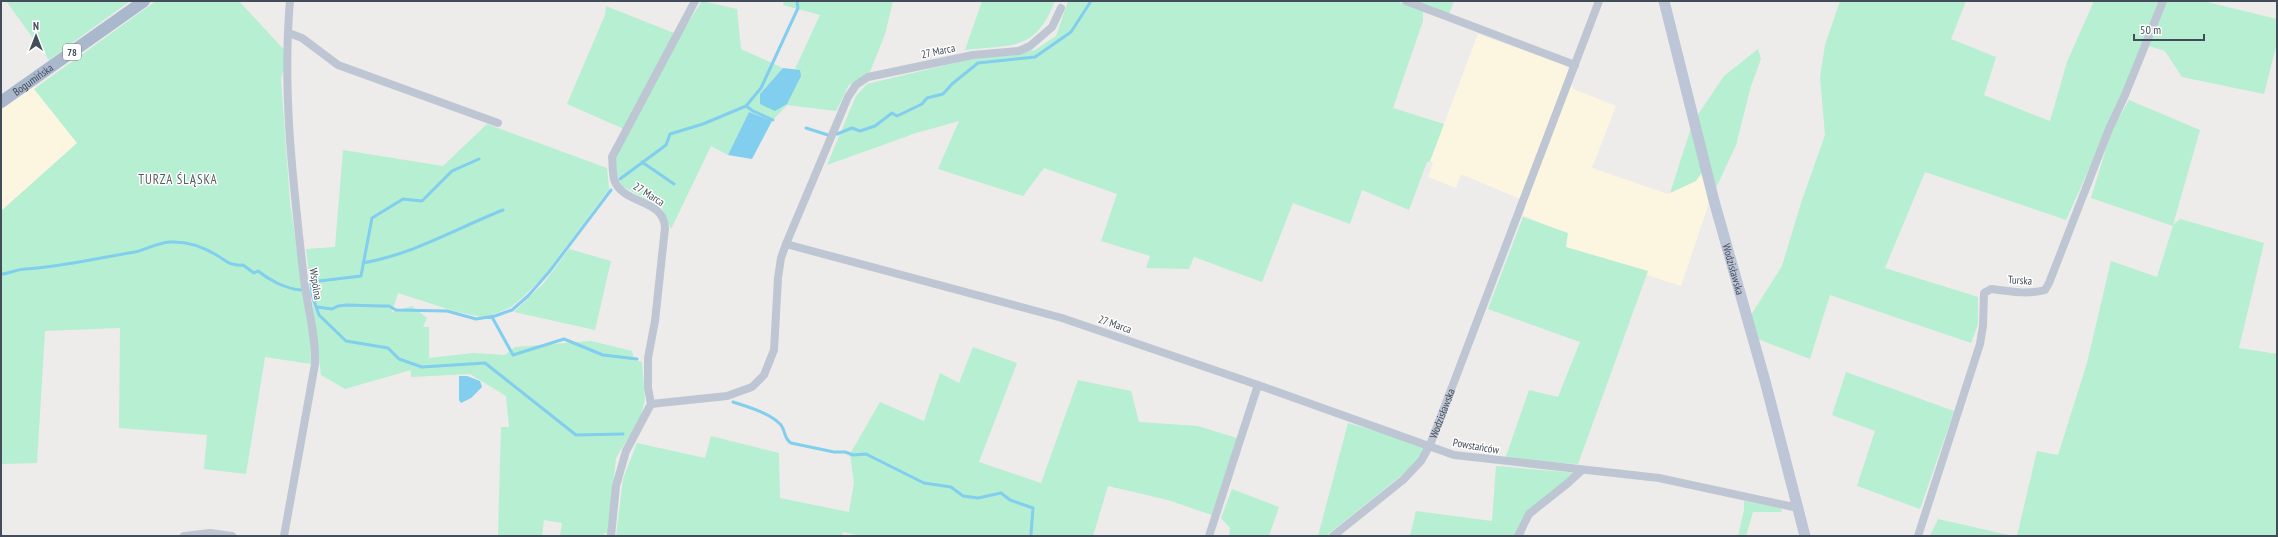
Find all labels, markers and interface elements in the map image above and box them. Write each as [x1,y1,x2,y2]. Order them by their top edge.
north arrow [16,16,56,56]
scale bar [2134,16,2204,42]
text: N [33,19,39,33]
text: 50 m [2140,22,2161,37]
street label: 27 Marca [920,41,956,61]
road number: 78 [63,44,81,60]
street label: Bogumińska [10,60,56,99]
district label: TURZA ŚLĄSKA [138,171,218,188]
street label: 27 Marca [631,179,667,209]
street label: Wodzisławska [1719,242,1747,296]
street label: Wspólna [307,267,325,301]
street label: Turska [2008,272,2032,288]
street label: 27 Marca [1096,312,1134,336]
street label: Wodzisławska [1426,386,1458,440]
street label: Powstańców [1452,435,1501,457]

